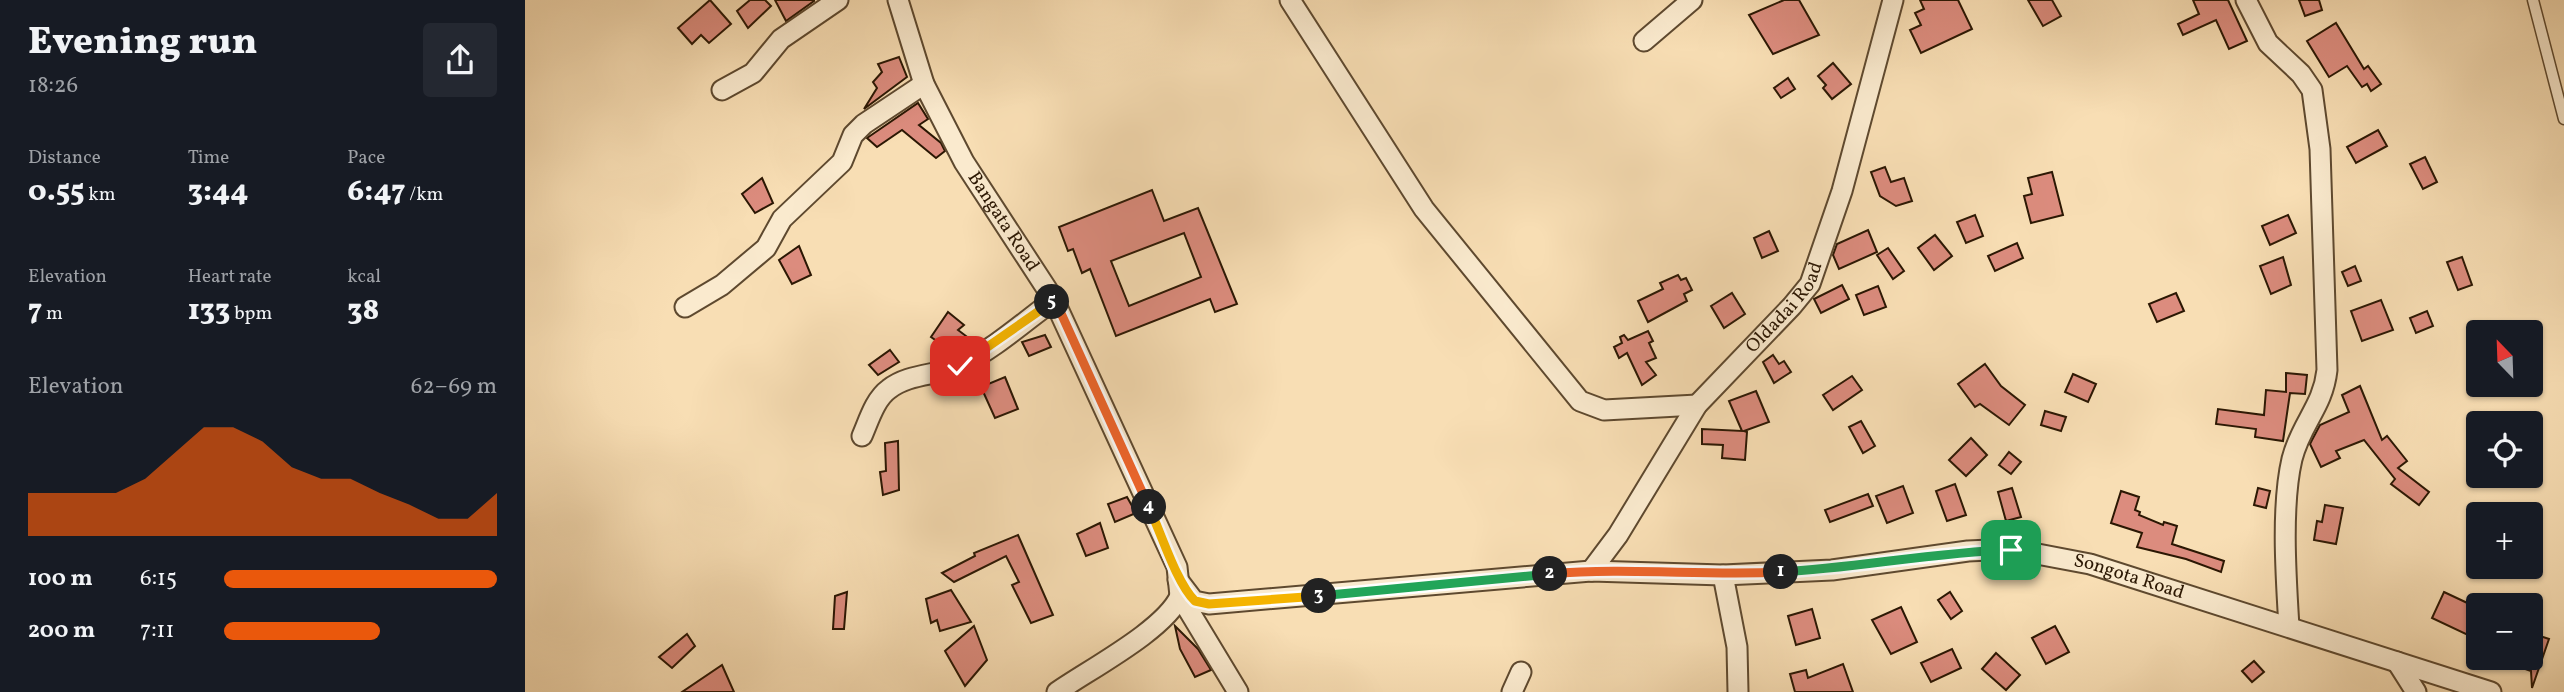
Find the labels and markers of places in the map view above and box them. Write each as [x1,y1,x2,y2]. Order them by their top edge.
pin: 5 [1035,284,1069,320]
pin [930,336,990,396]
pin: 4 [1131,490,1167,524]
pin [1981,520,2041,580]
pin: 1 [1763,554,1799,590]
pin: 2 [1532,556,1567,592]
pin: 3 [1301,578,1337,614]

